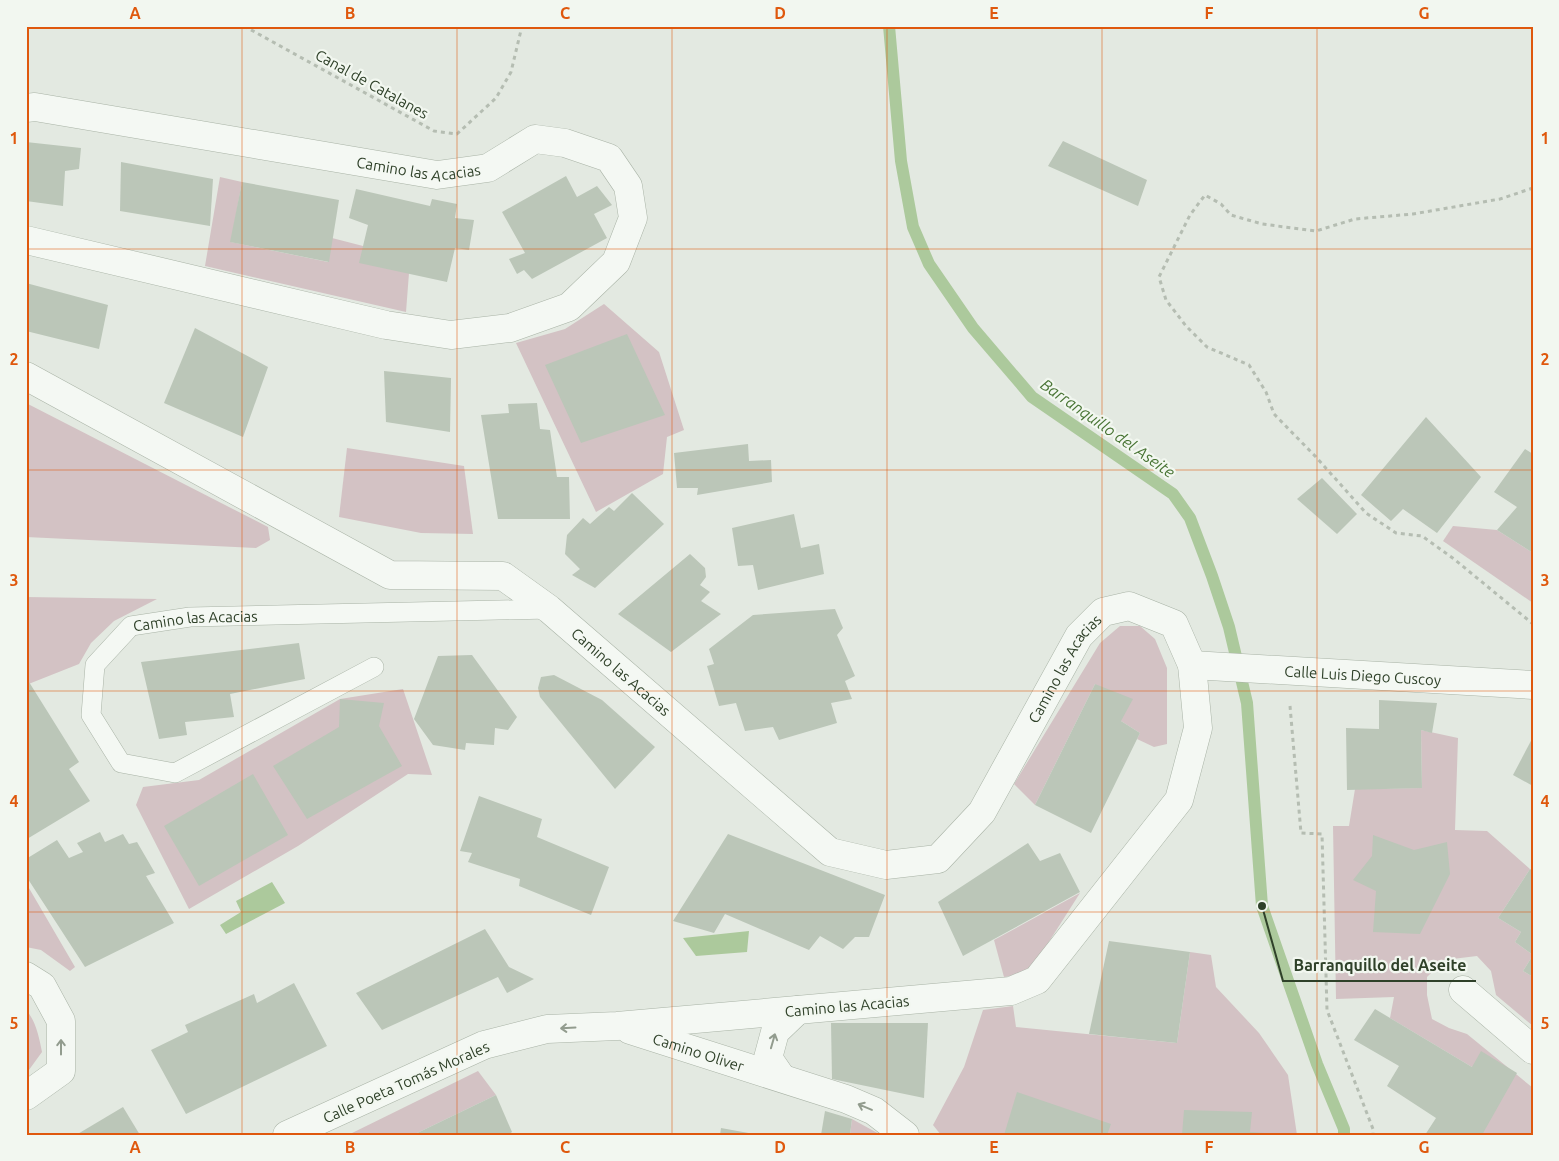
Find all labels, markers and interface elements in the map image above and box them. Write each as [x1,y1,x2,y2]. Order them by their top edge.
text: A [129,4,141,22]
text: B [345,4,355,22]
text: C [560,4,570,22]
text: D [774,4,786,22]
text: E [989,4,999,22]
text: F [1205,4,1214,22]
text: G [1418,4,1430,22]
street label: Canal de Catalanes [313,46,431,122]
text: 1 [9,129,19,147]
text: 1 [1540,129,1550,147]
street label: Camino las Acacias [355,153,482,184]
text: 2 [9,350,19,368]
text: 2 [1540,350,1550,368]
water label: Barranquillo del Aseite [1038,375,1178,481]
text: 3 [9,571,19,589]
text: 3 [1540,571,1550,589]
street label: Camino las Acacias [132,607,258,634]
street label: Camino las Acacias [1024,611,1104,726]
street label: Camino las Acacias [568,624,674,719]
street label: Calle Luis Diego Cuscoy [1284,662,1441,688]
text: 4 [9,792,19,810]
text: 4 [1540,792,1550,810]
callout: Barranquillo del Aseite [1283,950,1476,981]
text: Barranquillo del Aseite [1294,956,1466,974]
street label: Camino las Acacias [784,992,910,1020]
text: 5 [9,1014,19,1032]
text: 5 [1540,1014,1550,1032]
one-way arrow [561,1023,577,1033]
street label: Camino Oliver [651,1029,747,1075]
one-way arrow [768,1033,778,1049]
street label: Calle Poeta Tomás Morales [320,1038,492,1126]
one-way arrow [56,1040,66,1056]
one-way arrow [858,1102,873,1111]
text: A [129,1138,141,1156]
text: B [345,1138,355,1156]
text: C [560,1138,570,1156]
text: D [774,1138,786,1156]
text: E [989,1138,999,1156]
text: F [1205,1138,1214,1156]
text: G [1418,1138,1430,1156]

